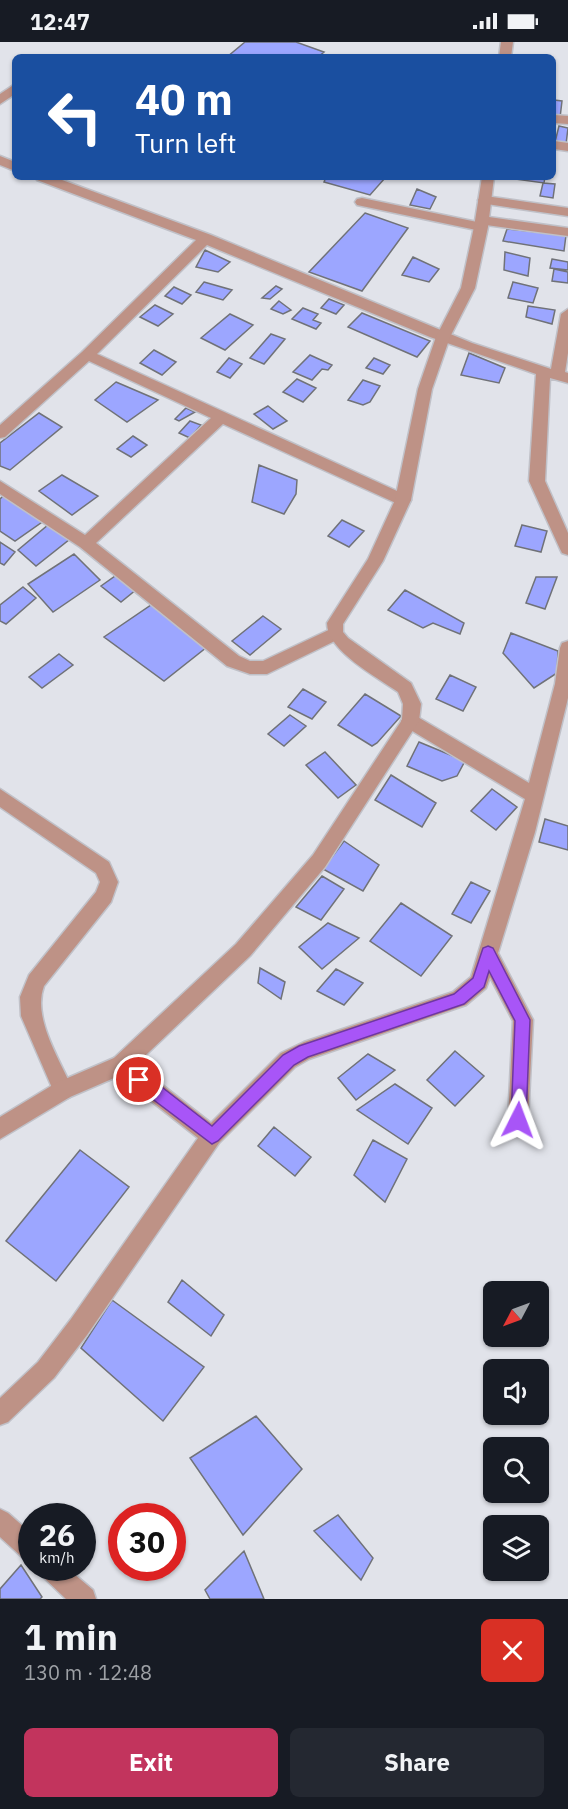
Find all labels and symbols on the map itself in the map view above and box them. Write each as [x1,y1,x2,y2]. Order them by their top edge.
pin [113,1054,164,1105]
position arrow [486,1088,550,1152]
north arrow [483,1281,549,1347]
speed limit sign: 30 [108,1503,186,1581]

